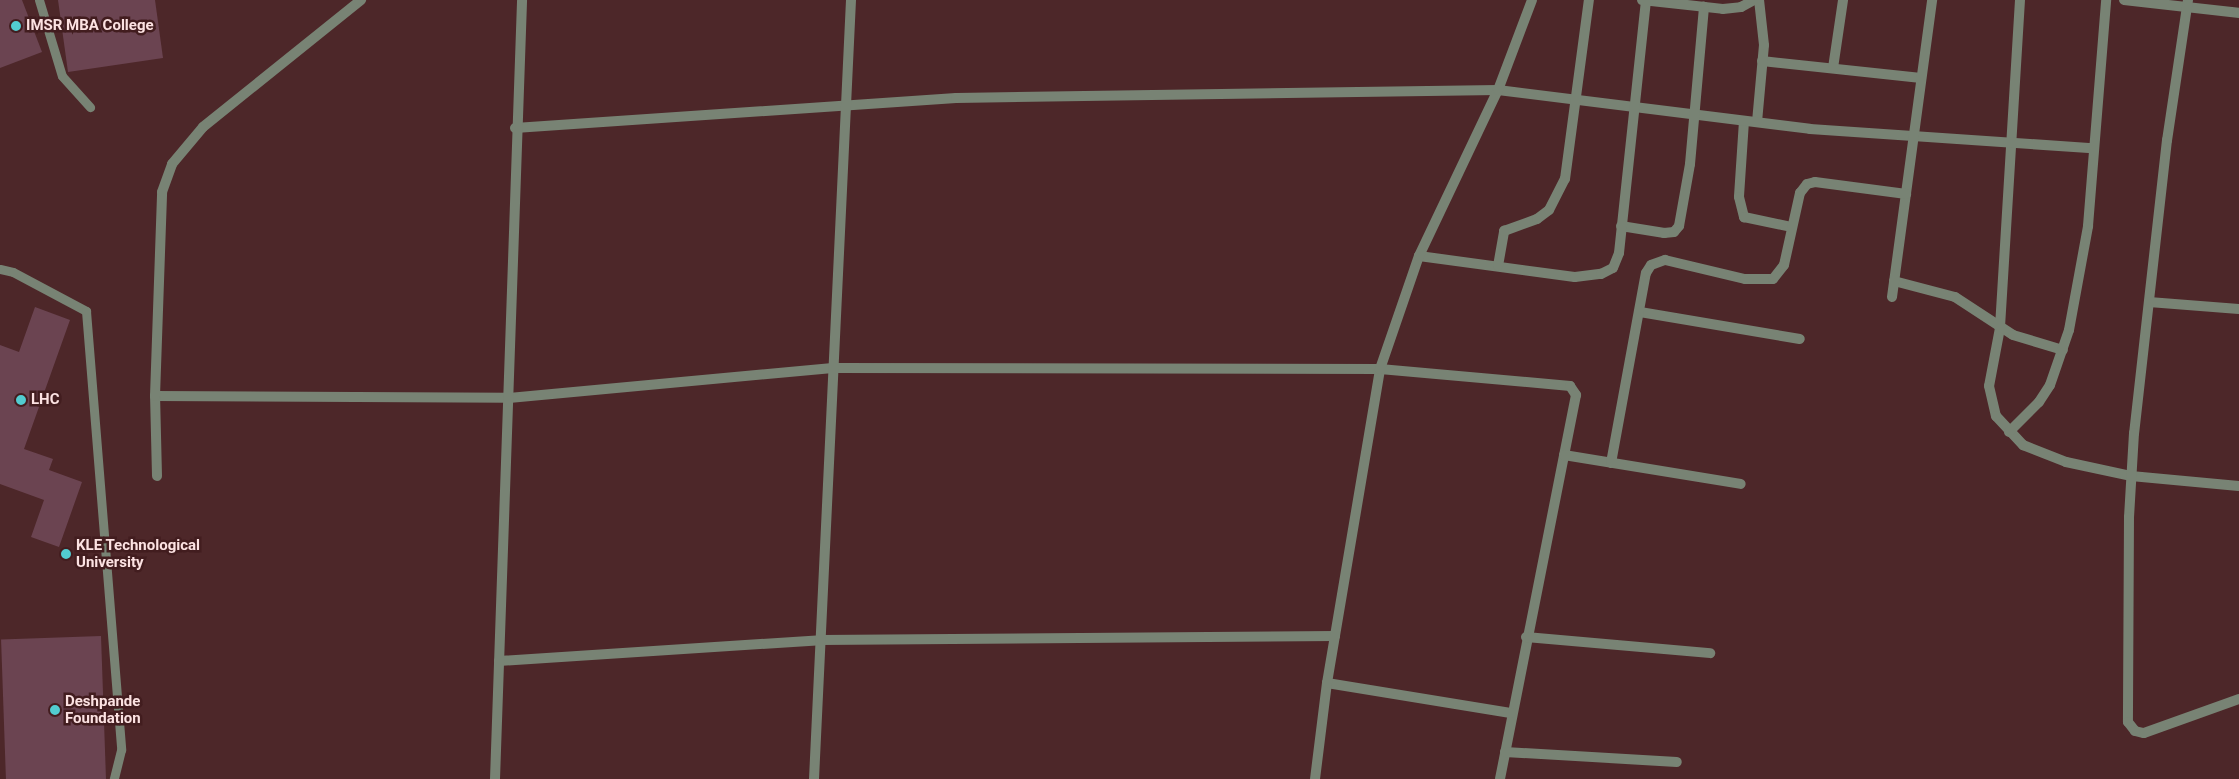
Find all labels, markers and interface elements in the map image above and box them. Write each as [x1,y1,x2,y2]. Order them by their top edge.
place label: IMSR MBA College [26,17,154,35]
marker: IMSR MBA College [10,20,22,32]
place label: LHC [31,391,60,409]
marker: LHC [15,394,27,406]
place label: KLE Technological University [76,536,200,571]
marker: KLE Technological University [60,548,72,560]
place label: Deshpande Foundation [65,692,141,727]
marker: Deshpande Foundation [49,704,61,716]

